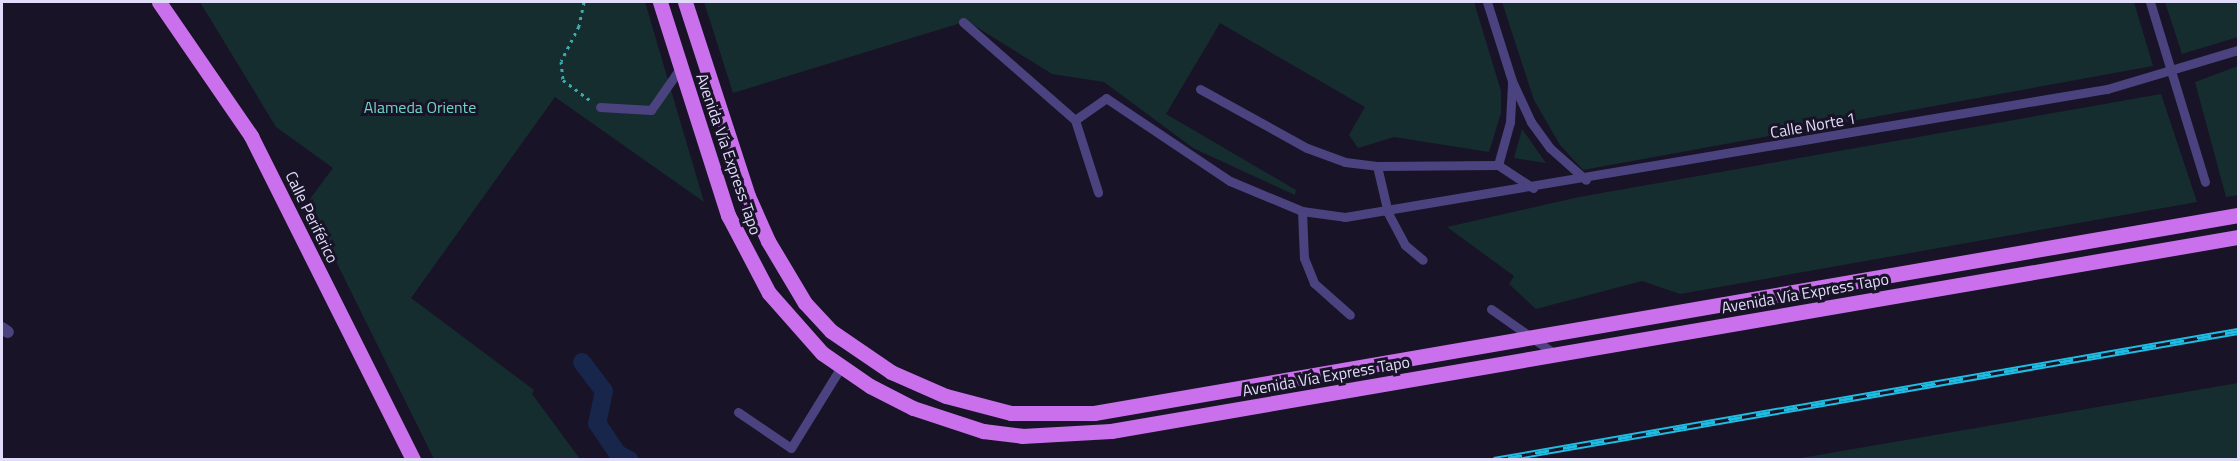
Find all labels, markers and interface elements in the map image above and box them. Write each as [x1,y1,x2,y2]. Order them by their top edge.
street label: Avenida Vía Express Tapo [692,71,766,237]
park label: Alameda Oriente [364,97,476,117]
street label: Calle Norte 1 [1769,108,1857,142]
street label: Calle Periférico [281,168,343,266]
street label: Avenida Vía Express Tapo [1720,269,1890,317]
street label: Avenida Vía Express Tapo [1241,352,1411,400]

